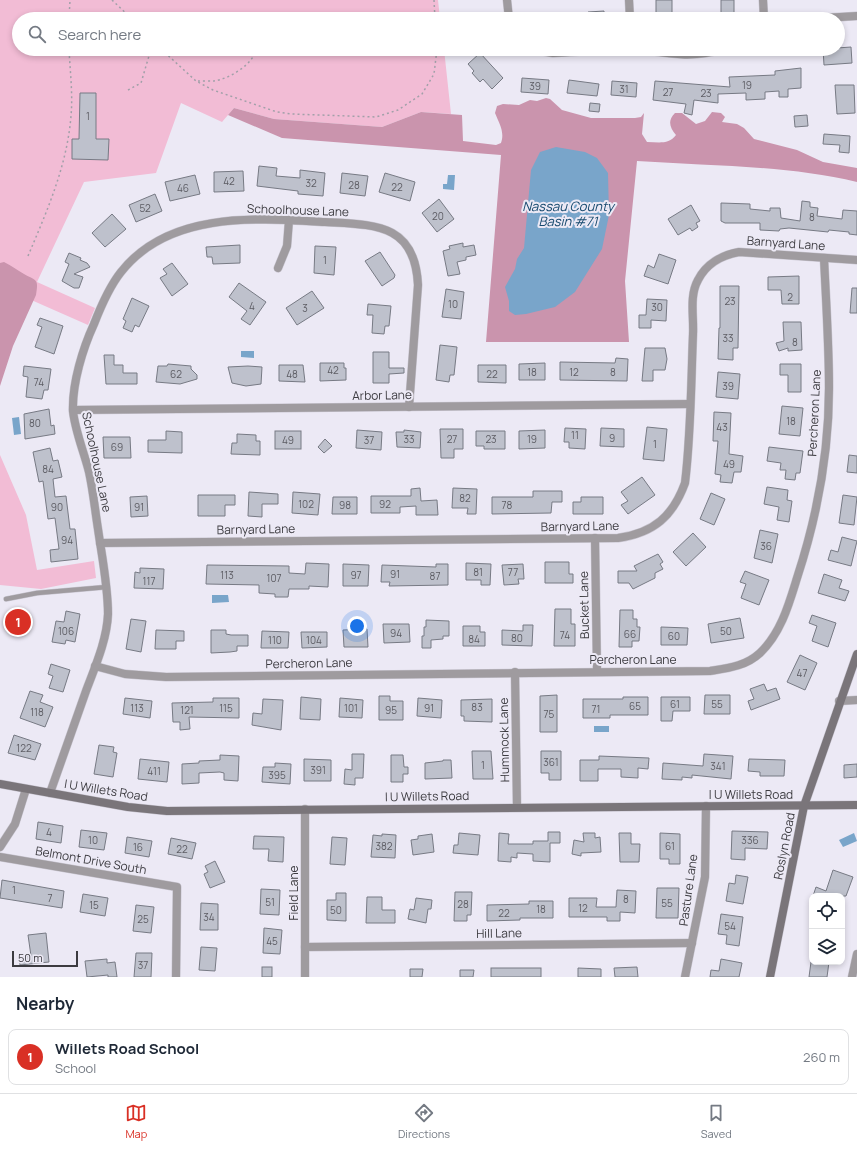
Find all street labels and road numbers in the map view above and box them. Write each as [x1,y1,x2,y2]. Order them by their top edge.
street label: Schoolhouse Lane [247,200,349,220]
street label: Barnyard Lane [746,232,826,254]
street label: Percheron Lane [803,369,825,457]
street label: Arbor Lane [352,386,412,404]
street label: Schoolhouse Lane [78,410,116,514]
street label: Barnyard Lane [541,517,619,535]
street label: Barnyard Lane [217,520,295,538]
street label: Bucket Lane [575,571,593,639]
street label: Percheron Lane [590,651,676,668]
street label: Percheron Lane [265,654,353,672]
street label: Hummock Lane [495,698,513,782]
street label: I U Willets Road [63,775,149,805]
street label: I U Willets Road [709,786,793,803]
street label: I U Willets Road [385,787,469,805]
street label: Roslyn Road [769,811,799,881]
street label: Belmont Drive South [34,842,148,878]
street label: Pasture Lane [675,853,701,927]
street label: Field Lane [285,865,302,921]
street label: Hill Lane [476,924,522,942]

